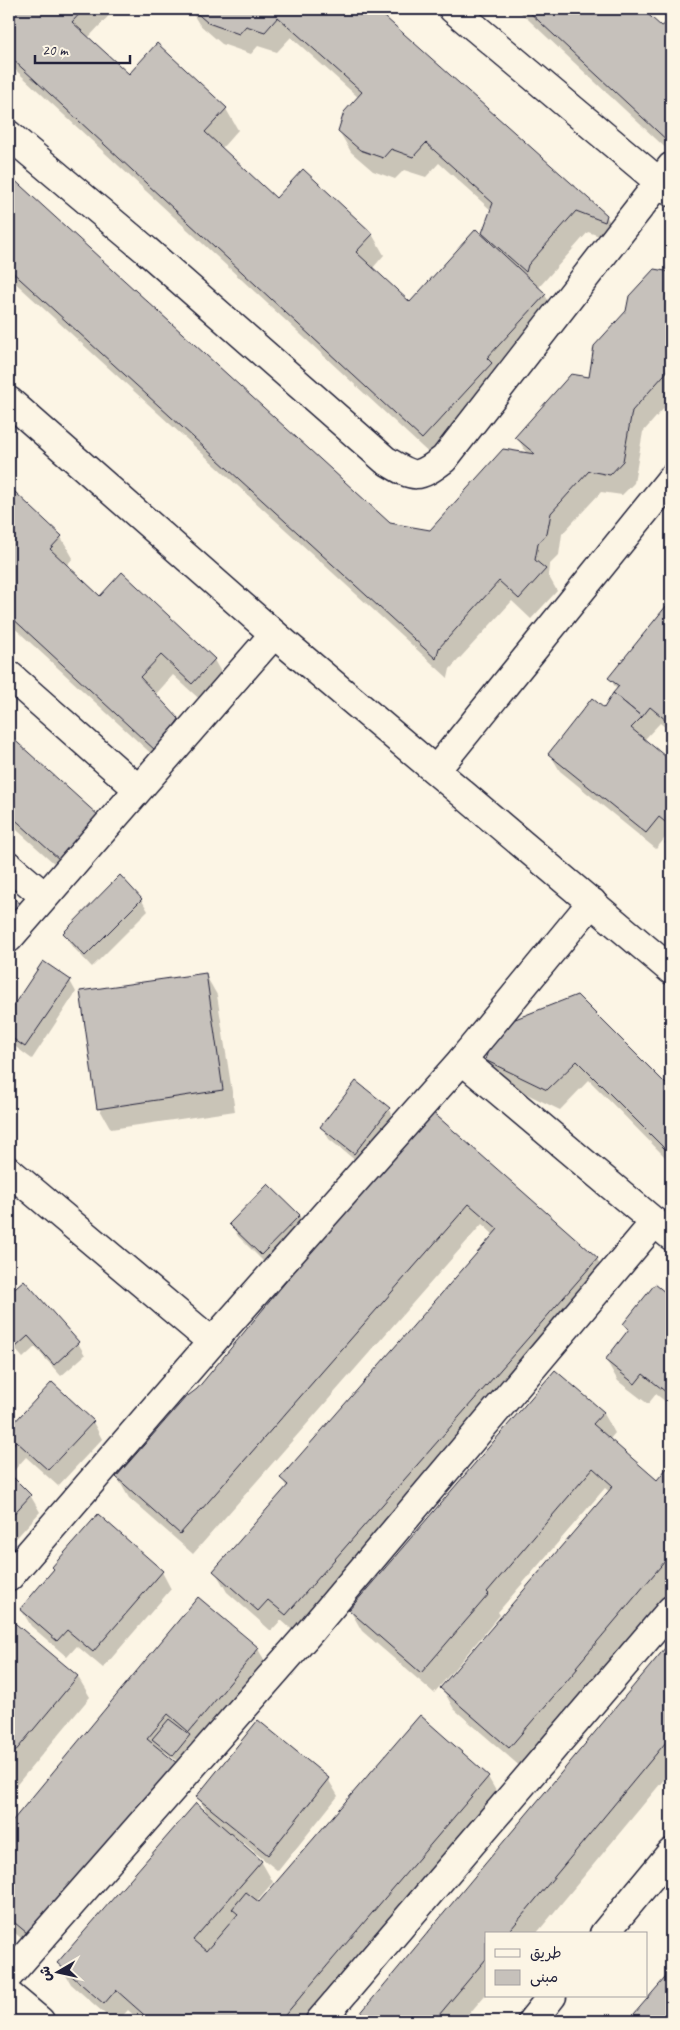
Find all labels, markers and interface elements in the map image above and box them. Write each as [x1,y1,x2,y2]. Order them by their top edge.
scale bar [35,32,130,64]
text: 20 m [42,41,69,60]
legend [485,1932,648,1998]
text: طريق [530,1944,562,1963]
north arrow [32,1948,82,1998]
text: ش [36,1965,55,1983]
text: مبنى [530,1968,558,1987]

